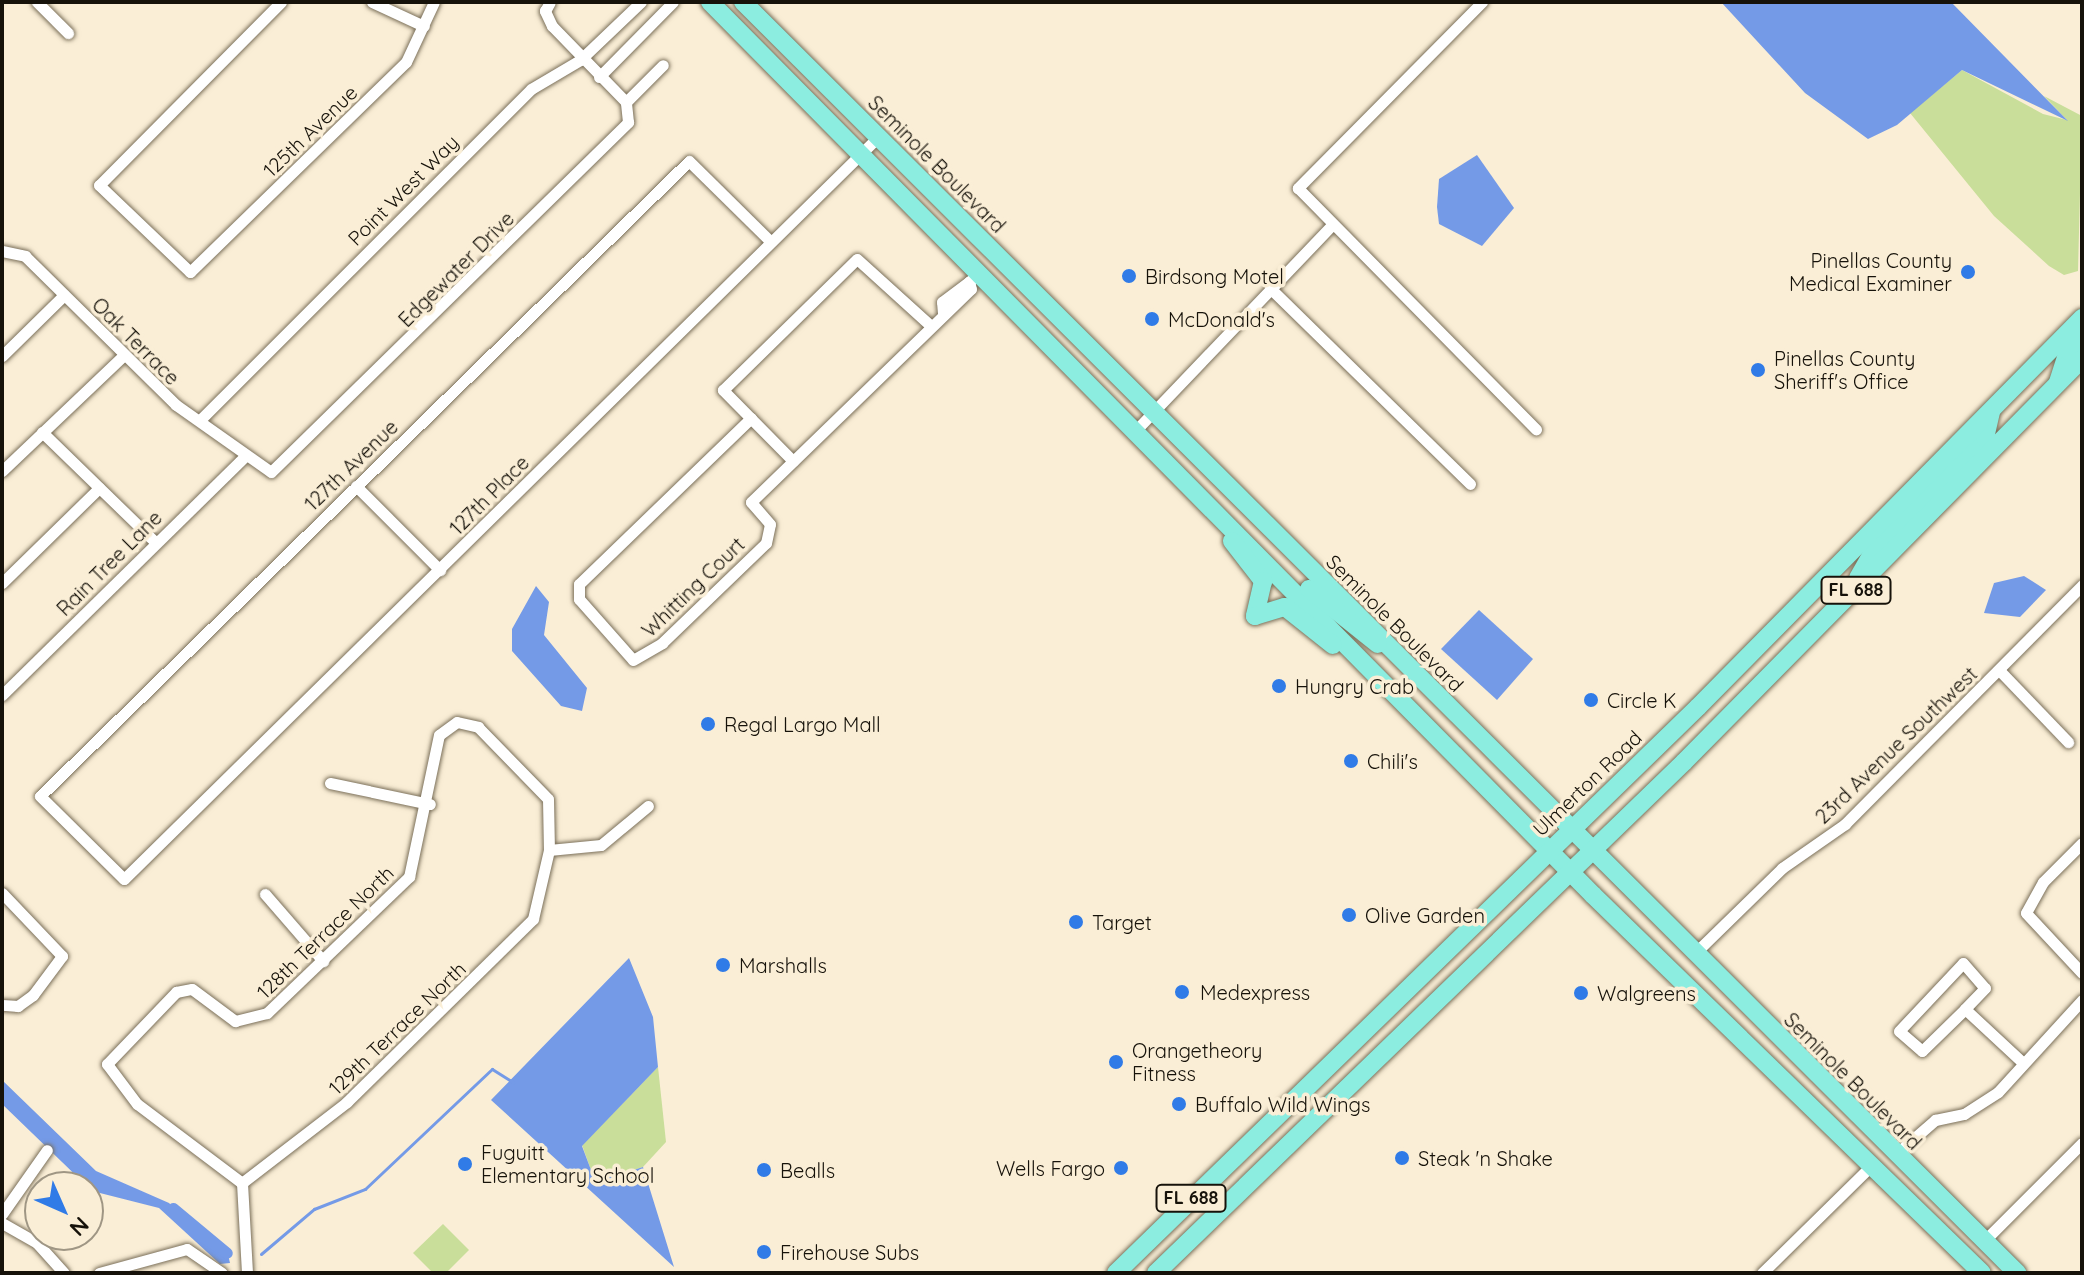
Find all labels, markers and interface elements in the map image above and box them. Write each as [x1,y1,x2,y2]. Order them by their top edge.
street label: 125th Avenue [258,80,362,182]
street label: Seminole Boulevard [863,90,1011,238]
street label: Point West Way [343,130,463,250]
street label: Edgewater Drive [393,206,519,332]
place label: Pinellas County Medical Examiner [1789,248,1952,295]
marker: Pinellas County Medical Examiner [1959,263,1977,281]
place label: Birdsong Motel [1145,264,1284,288]
marker: Birdsong Motel [1120,267,1138,285]
street label: Oak Terrace [87,292,185,390]
place label: McDonald's [1168,307,1275,331]
marker: McDonald's [1143,310,1161,328]
place label: Pinellas County Sheriff's Office [1774,346,1915,393]
marker: Pinellas County Sheriff's Office [1749,361,1767,379]
street label: 127th Avenue [299,415,403,515]
street label: 127th Place [444,450,534,540]
street label: Rain Tree Lane [51,505,167,621]
street label: Whitting Court [637,532,749,642]
street label: Seminole Boulevard [1321,549,1469,697]
road number: FL 688 [1820,576,1892,604]
street label: 23rd Avenue Southwest [1810,661,1982,829]
place label: Hungry Crab [1295,674,1414,698]
marker: Hungry Crab [1270,677,1288,695]
place label: Circle K [1607,688,1677,712]
marker: Circle K [1582,691,1600,709]
place label: Regal Largo Mall [724,712,881,736]
marker: Regal Largo Mall [699,715,717,733]
street label: Ulmerton Road [1528,725,1646,841]
place label: Chili's [1367,749,1418,773]
marker: Chili's [1342,752,1360,770]
street label: 128th Terrace North [252,861,398,1003]
place label: Olive Garden [1365,903,1485,927]
marker: Olive Garden [1340,906,1358,924]
place label: Target [1092,910,1152,934]
marker: Target [1067,913,1085,931]
place label: Marshalls [739,953,827,977]
street label: 129th Terrace North [324,956,470,1100]
marker: Marshalls [714,956,732,974]
place label: Medexpress [1200,980,1310,1004]
marker: Medexpress [1171,981,1193,1003]
place label: Walgreens [1597,981,1696,1005]
marker: Walgreens [1572,984,1590,1002]
street label: Seminole Boulevard [1779,1007,1927,1155]
place label: Orangetheory Fitness [1132,1038,1262,1085]
marker: Orangetheory Fitness [1107,1053,1125,1071]
place label: Buffalo Wild Wings [1195,1092,1370,1116]
marker: Buffalo Wild Wings [1170,1095,1188,1113]
place label: Fuguitt Elementary School [481,1140,654,1187]
place label: Steak 'n Shake [1418,1146,1553,1170]
marker: Steak 'n Shake [1393,1149,1411,1167]
marker: Fuguitt Elementary School [456,1155,474,1173]
place label: Wells Fargo [996,1156,1105,1180]
place label: Bealls [780,1158,835,1182]
marker: Wells Fargo [1112,1159,1130,1177]
marker: Bealls [755,1161,773,1179]
north arrow [24,1171,104,1251]
road number: FL 688 [1155,1184,1227,1212]
text: N [64,1211,95,1242]
place label: Firehouse Subs [780,1240,919,1264]
marker: Firehouse Subs [755,1243,773,1261]

